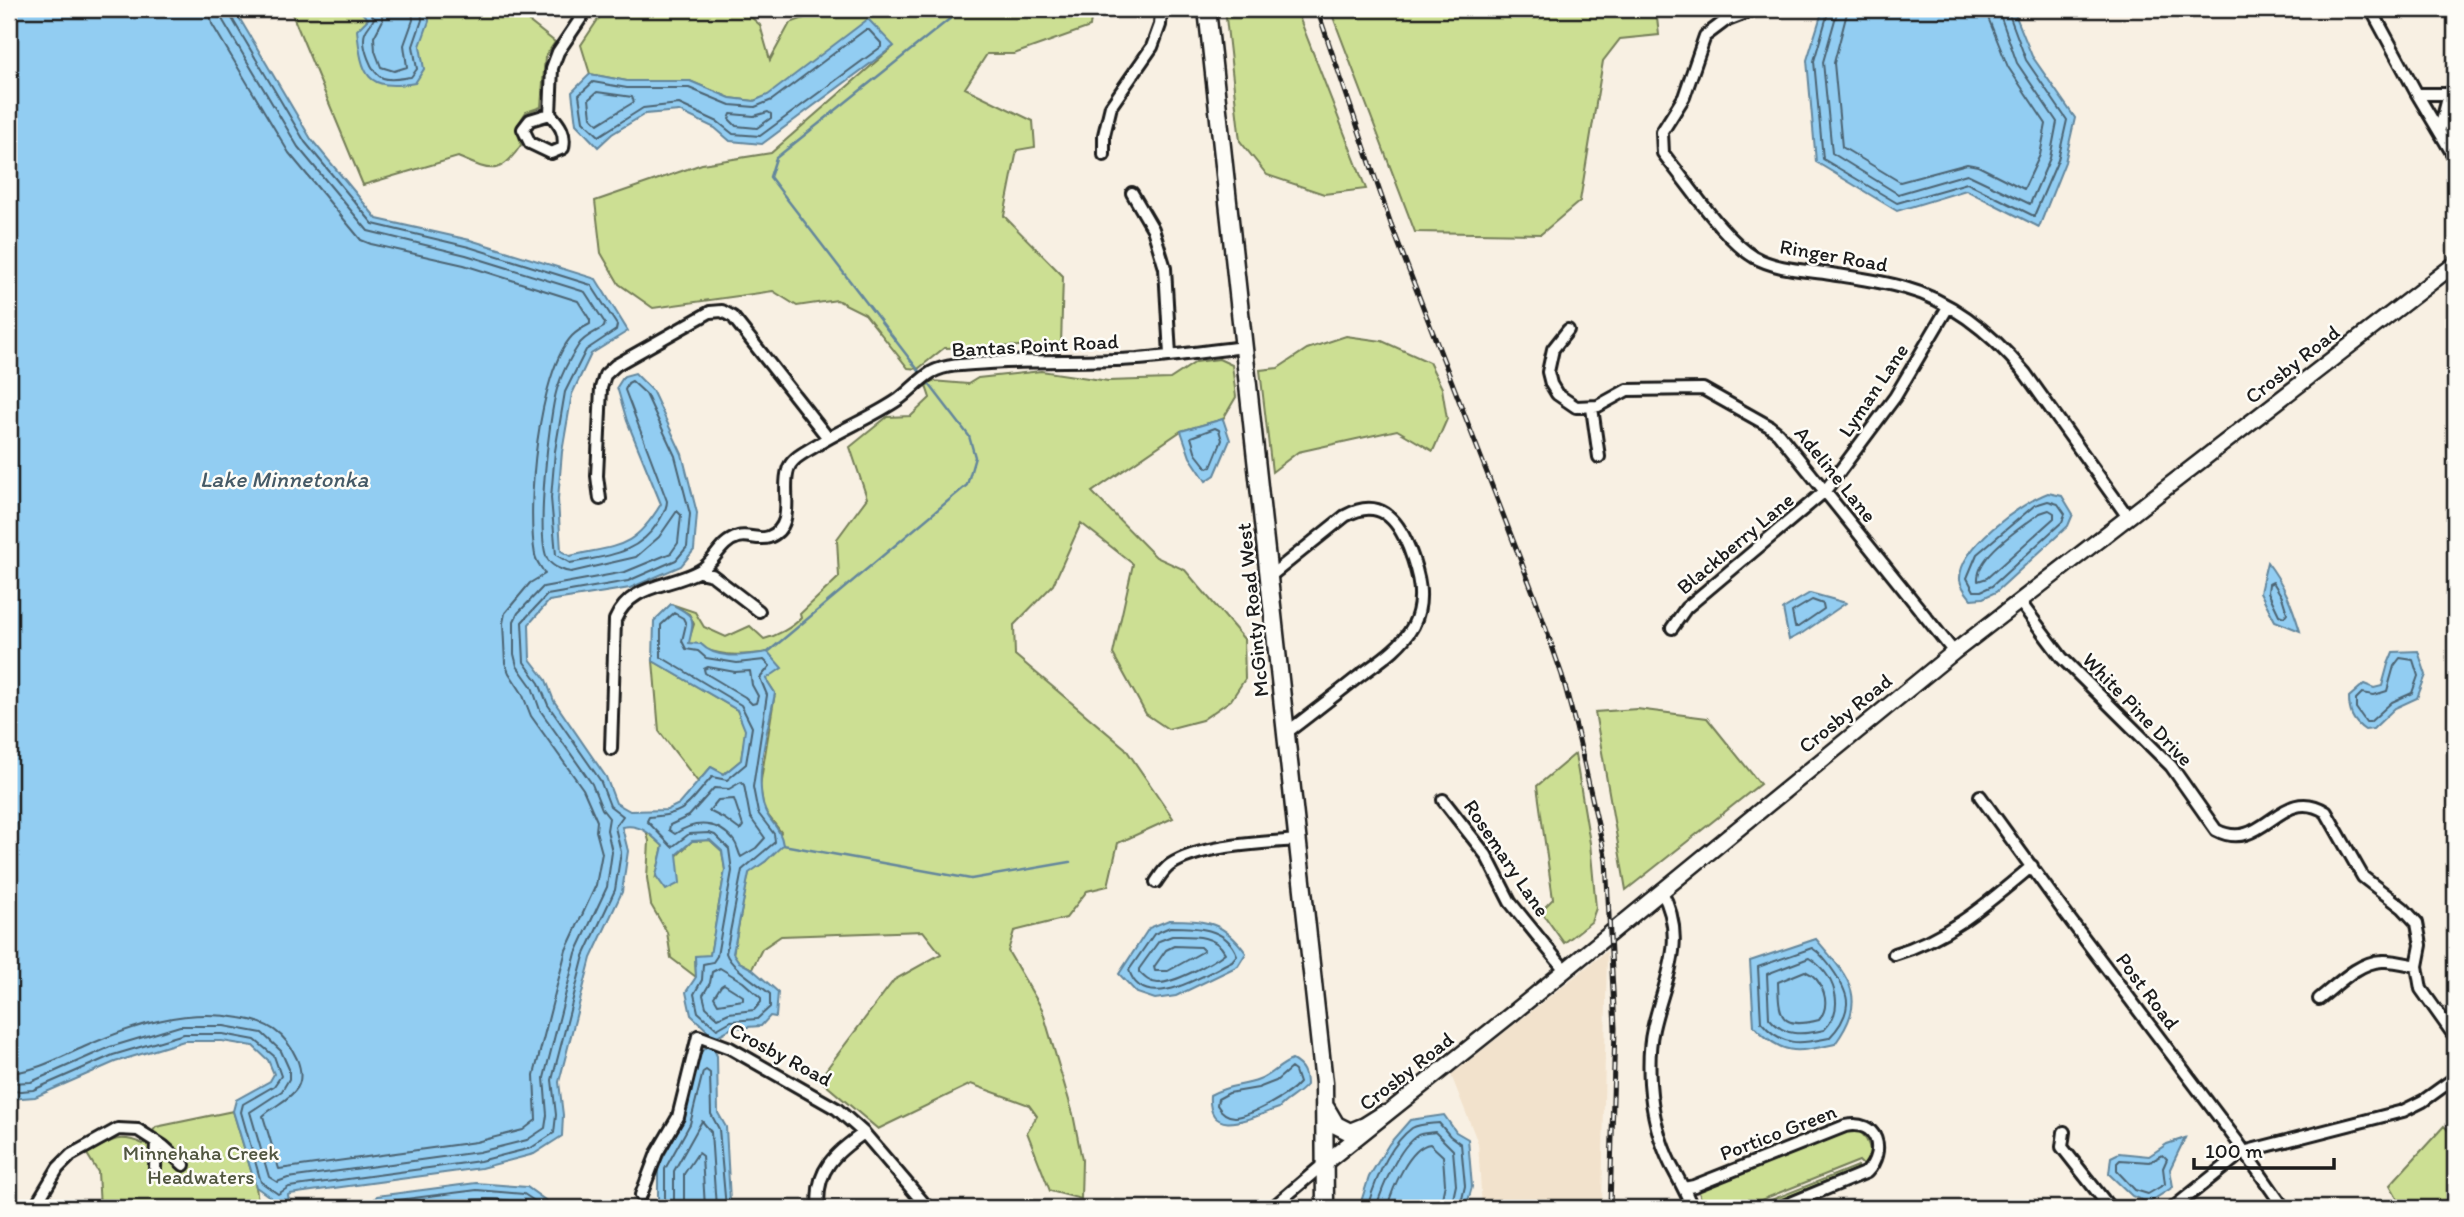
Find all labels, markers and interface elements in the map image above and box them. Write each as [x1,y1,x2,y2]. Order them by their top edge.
street label: Ringer Road [1778,233,1890,277]
street label: Crosby Road [2240,319,2344,409]
street label: Bantas Point Road [951,328,1120,362]
street label: Lyman Lane [1833,338,1913,442]
street label: Adeline Lane [1790,421,1882,527]
water label: Lake Minnetonka [200,465,368,493]
street label: Blackberry Lane [1671,487,1799,599]
street label: McGinty Road West [1230,522,1274,698]
street label: White Pine Drive [2077,647,2199,771]
street label: Crosby Road [1793,668,1897,758]
street label: Rosemary Lane [1459,795,1555,921]
street label: Post Road [2111,948,2185,1035]
street label: Crosby Road [725,1016,837,1092]
street label: Crosby Road [1354,1026,1458,1116]
street label: Portico Green [1716,1098,1840,1166]
scale bar [2194,1126,2334,1170]
text: 100 m [2205,1138,2263,1163]
park label: Minnehaha Creek Headwaters [123,1140,279,1189]

